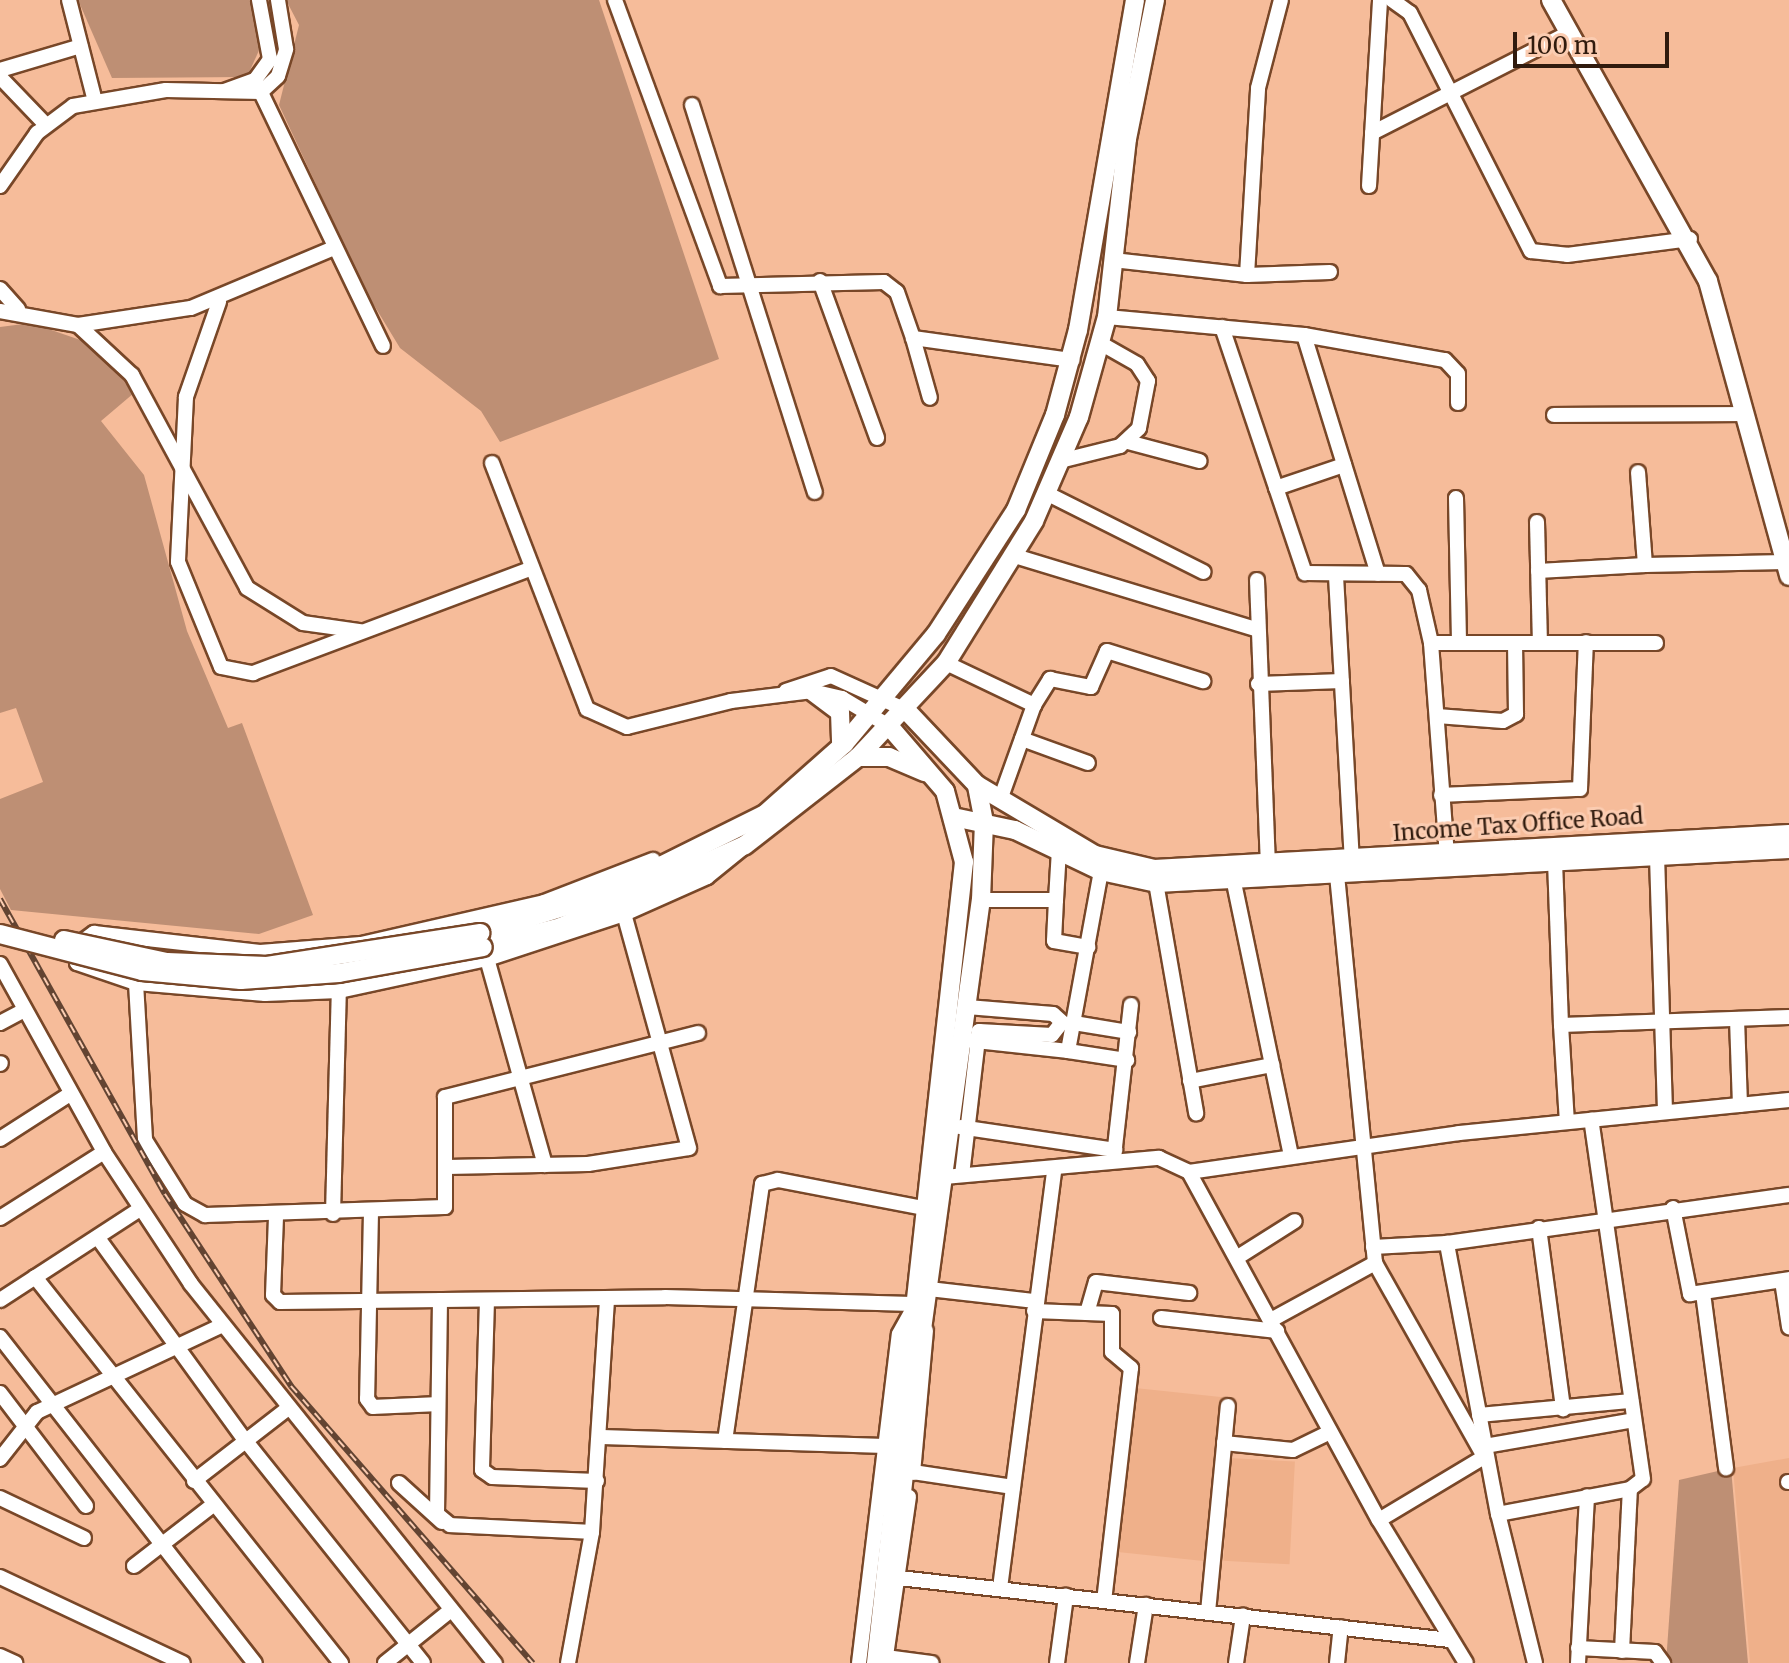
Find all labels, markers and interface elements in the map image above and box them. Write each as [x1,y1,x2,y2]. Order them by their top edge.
scale bar [1517,16,1673,66]
text: 100 m [1527,30,1597,61]
street label: Income Tax Office Road [1392,803,1644,847]

